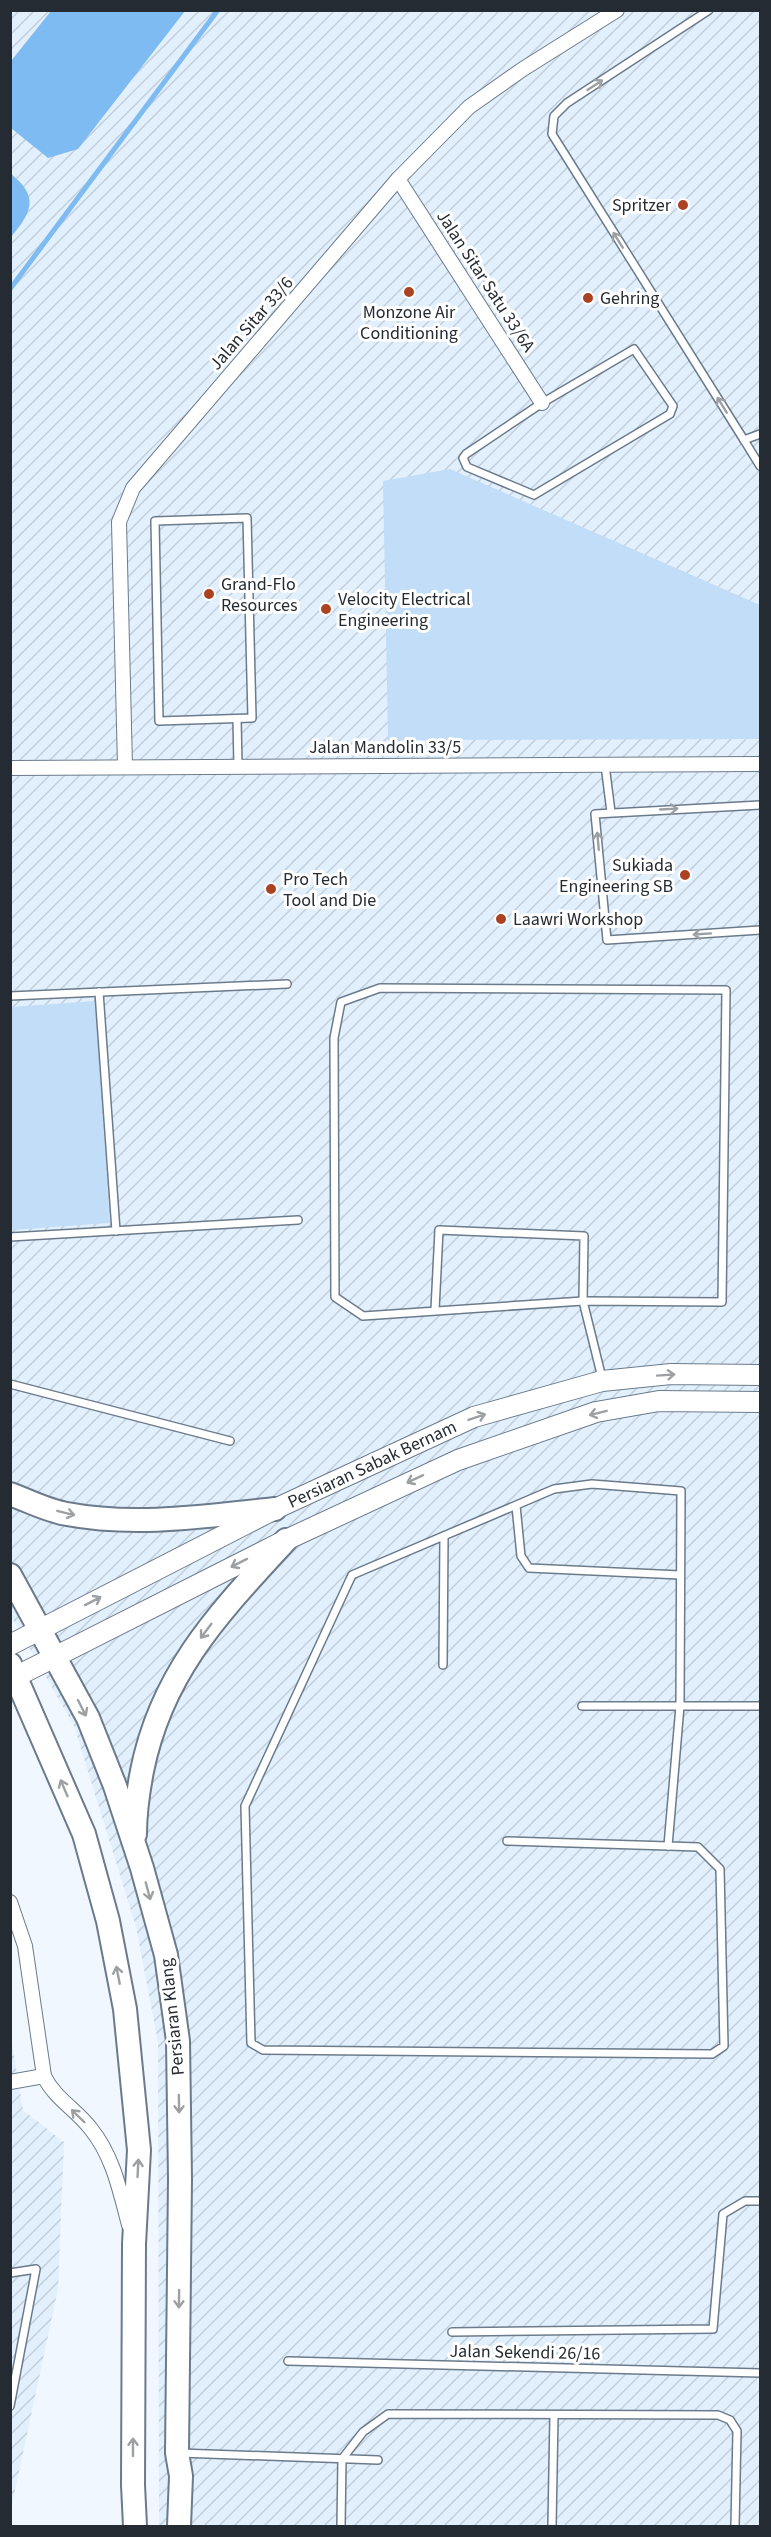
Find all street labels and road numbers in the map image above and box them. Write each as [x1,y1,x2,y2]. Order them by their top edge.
street label: Jalan Sitar Satu 33/6A [430,206,541,357]
street label: Jalan Sitar 33/6 [204,271,299,376]
street label: Jalan Mandolin 33/5 [309,735,461,760]
street label: Persiaran Sabak Bernam [284,1414,461,1515]
street label: Persiaran Klang [154,1957,191,2077]
street label: Jalan Sekendi 26/16 [449,2339,601,2366]

